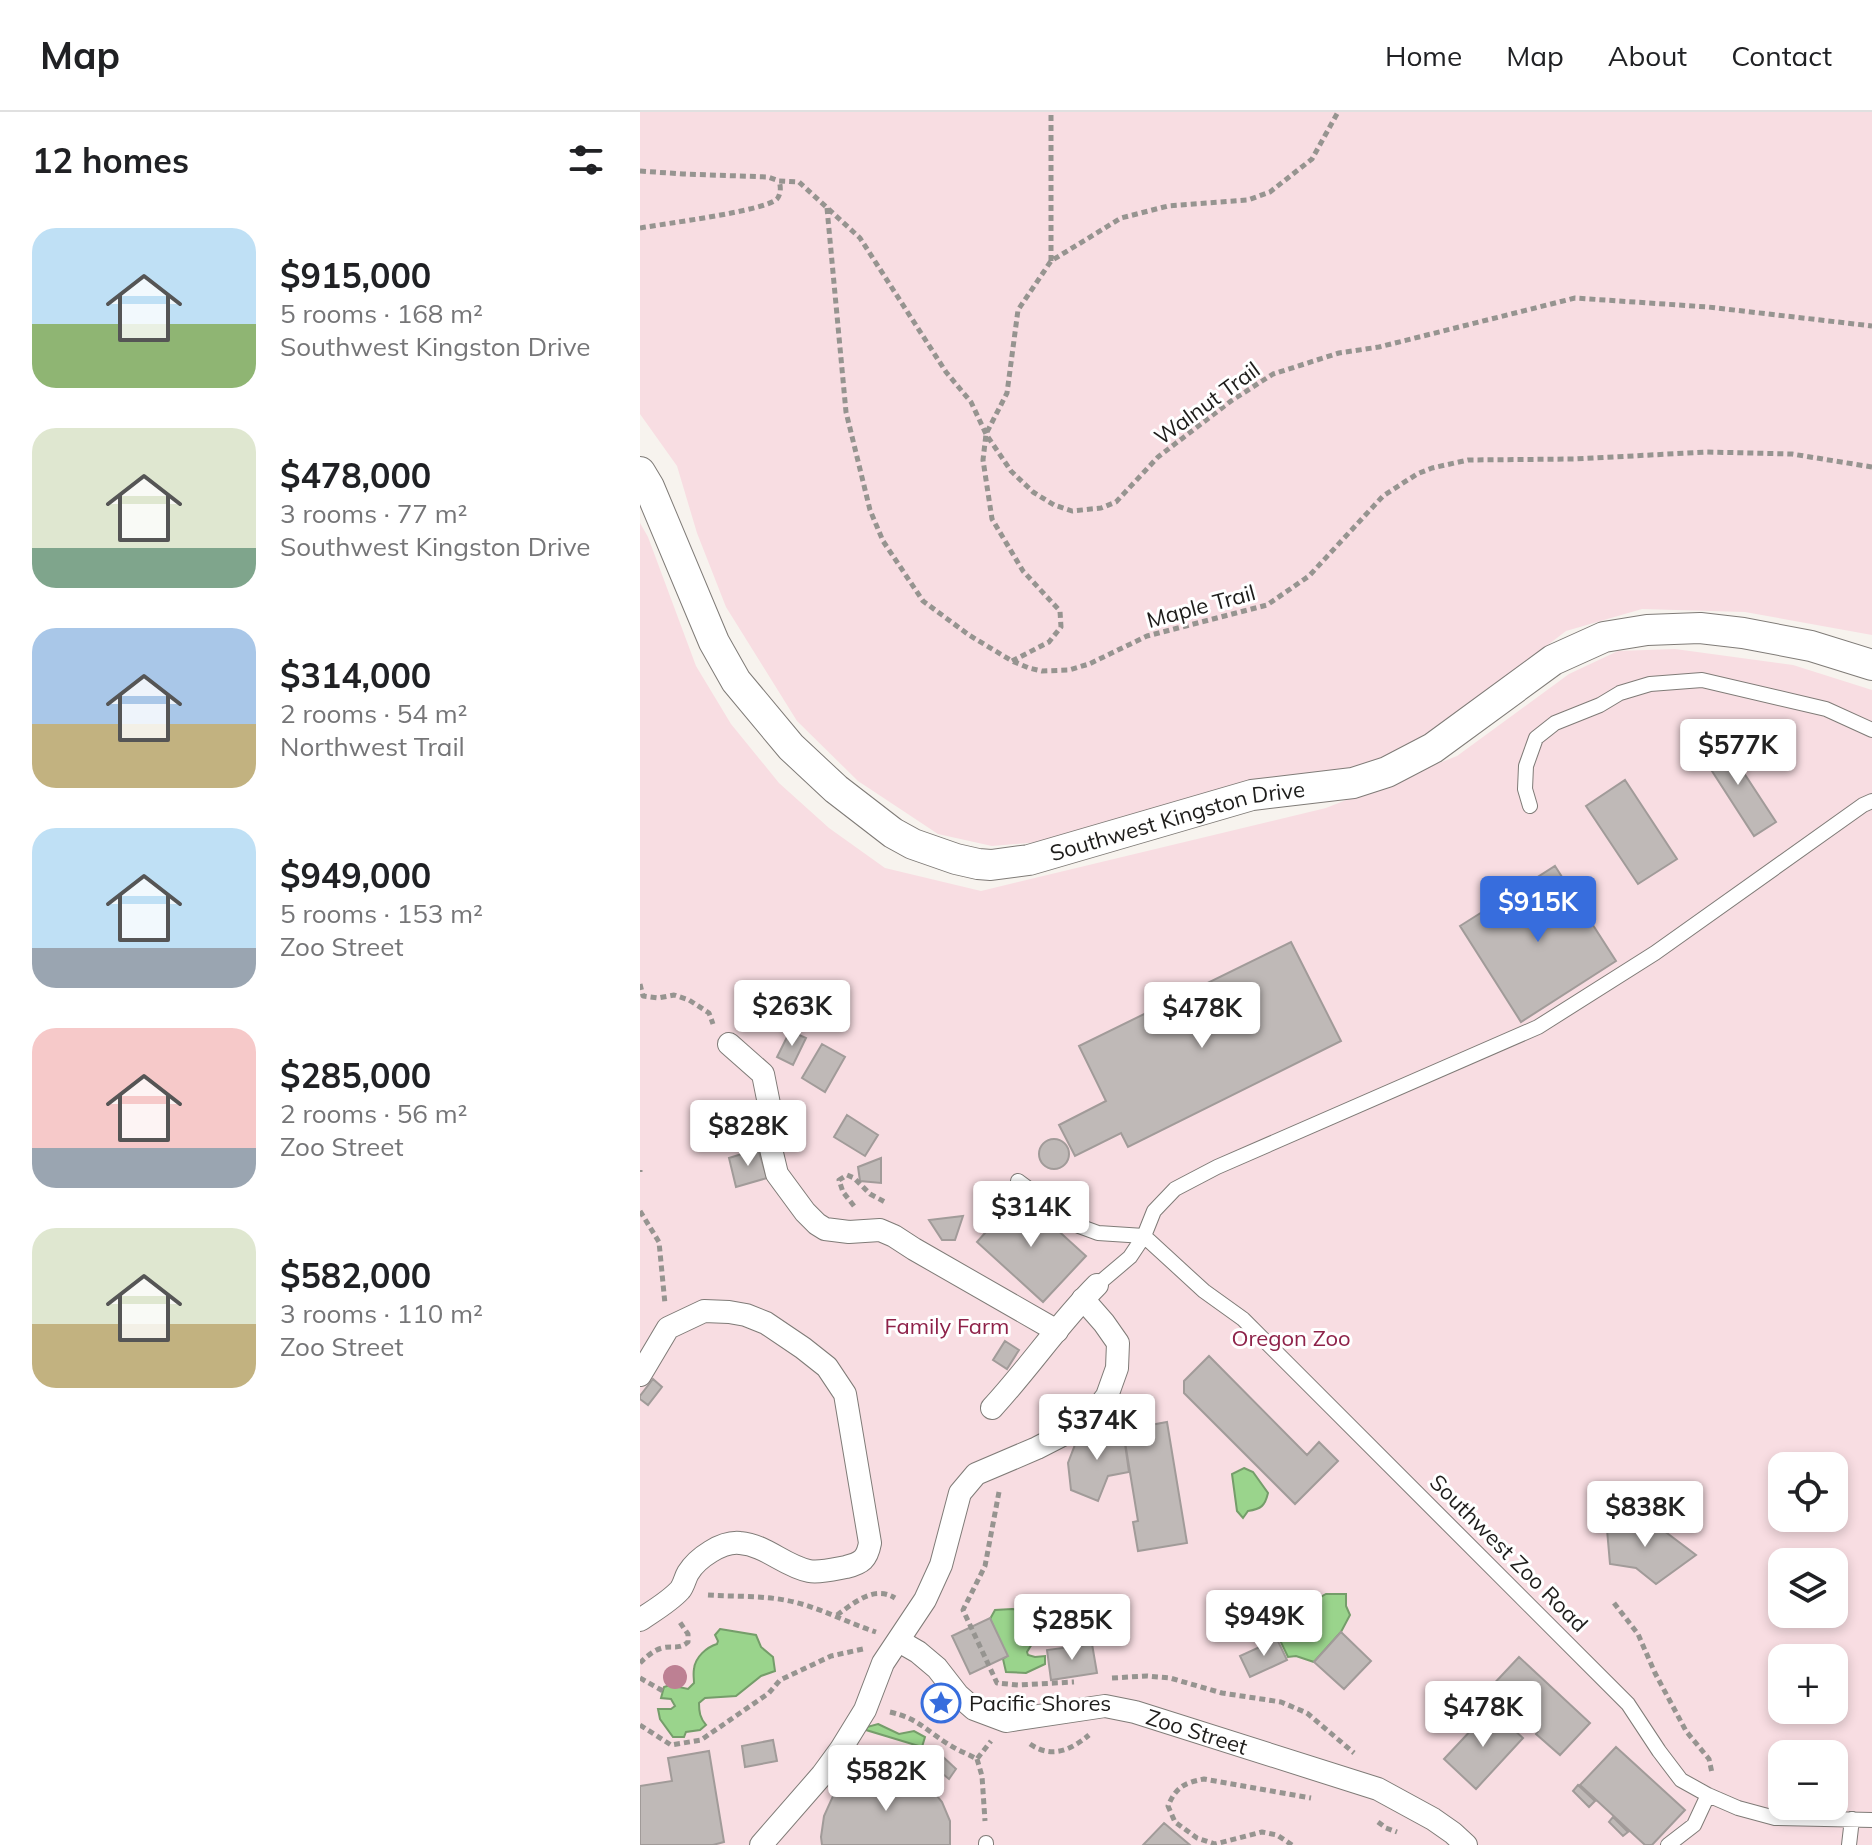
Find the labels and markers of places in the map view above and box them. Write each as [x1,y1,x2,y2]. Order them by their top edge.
pin: $577K [1682,719,1794,787]
pin: $915K [1482,876,1594,944]
pin: $263K [736,980,848,1048]
pin: $478K [1146,982,1258,1050]
pin: $828K [692,1100,804,1168]
pin: $314K [975,1181,1087,1249]
pin: $374K [1041,1394,1153,1462]
pin: $838K [1589,1481,1701,1549]
pin: $949K [1208,1590,1320,1658]
pin: $285K [1016,1594,1128,1662]
pin: $478K [1427,1681,1539,1749]
place icon: Pacific Shores [920,1682,962,1724]
place label: Pacific Shores [969,1689,1111,1717]
pin: $582K [830,1745,942,1813]

